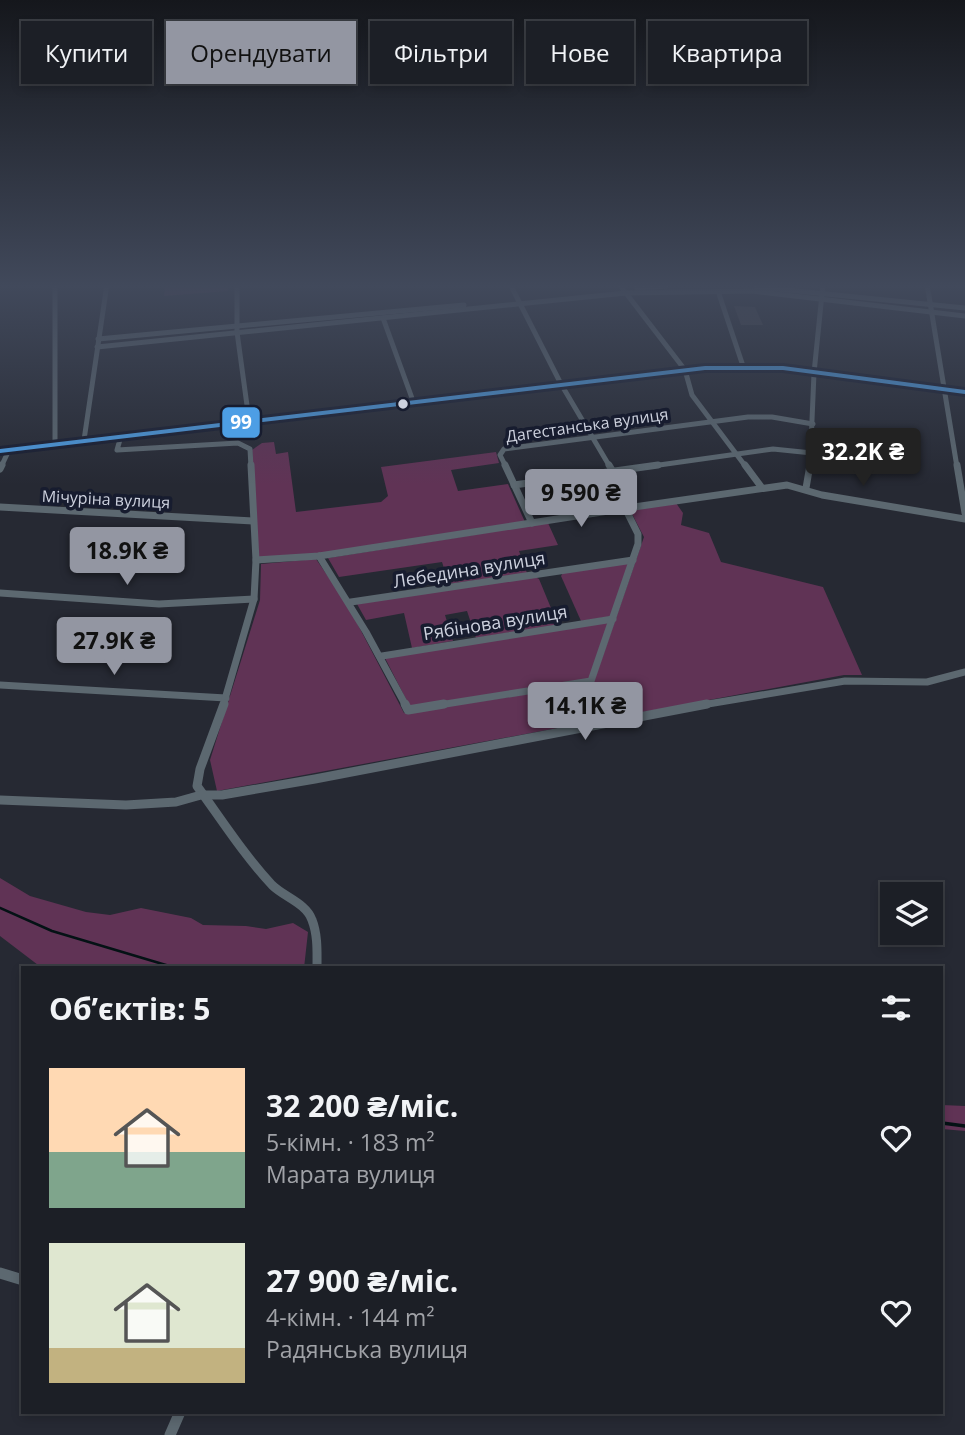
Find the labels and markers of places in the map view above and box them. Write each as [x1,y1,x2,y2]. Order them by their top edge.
unlabelled marker [396,397,410,411]
pin: 32.2K ₴ [798,428,928,488]
pin: 9 590 ₴ [516,470,646,529]
pin: 18.9K ₴ [62,528,192,587]
pin: 27.9K ₴ [49,618,179,677]
pin: 14.1K ₴ [520,682,650,742]

